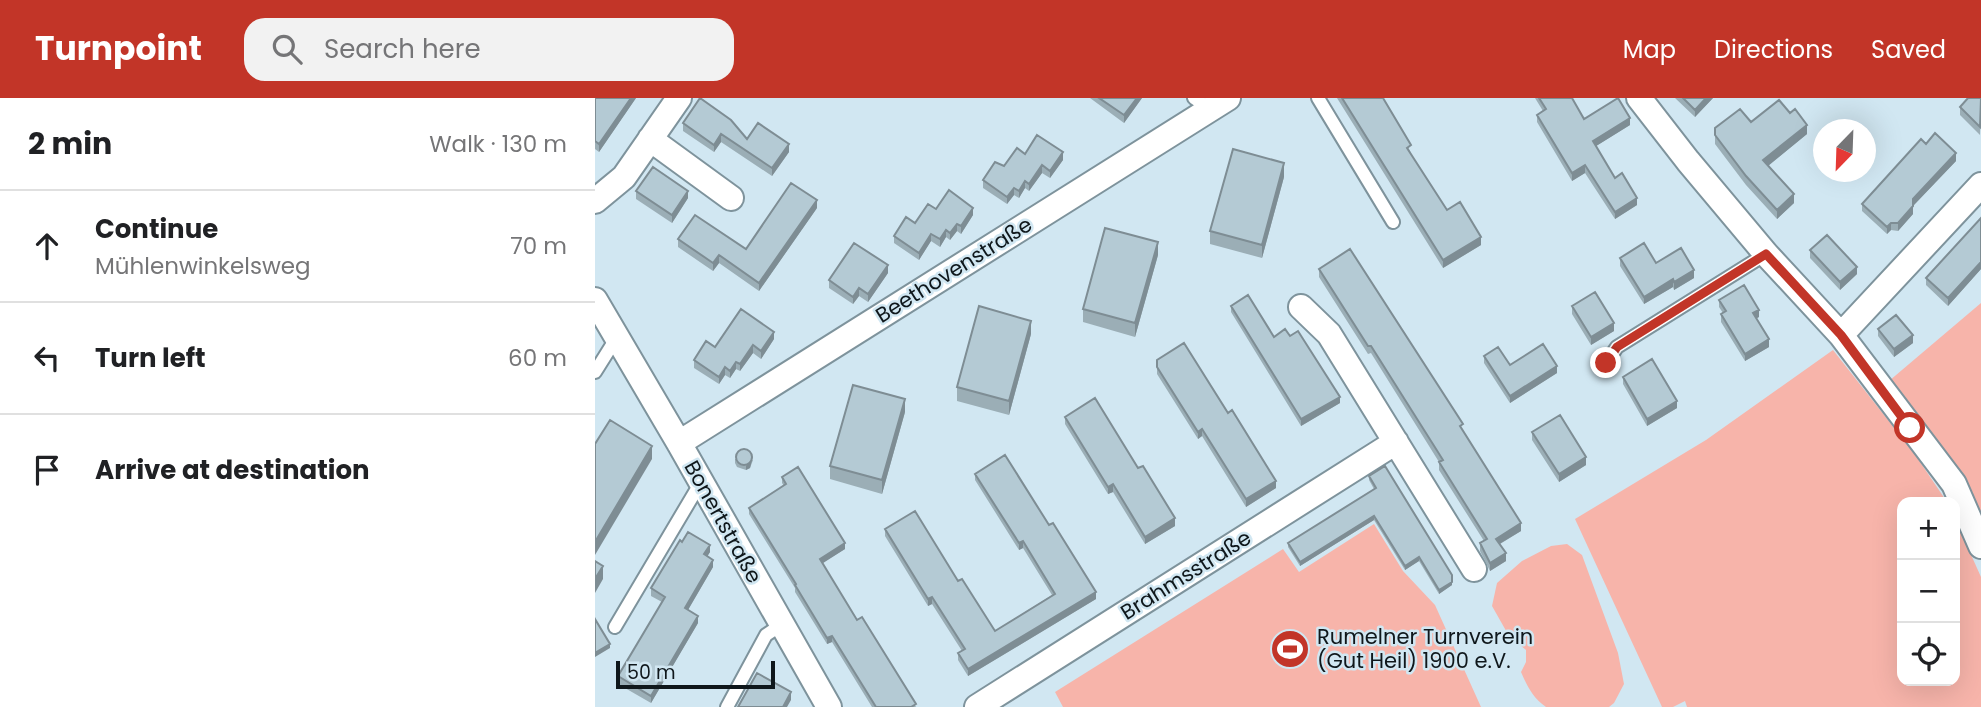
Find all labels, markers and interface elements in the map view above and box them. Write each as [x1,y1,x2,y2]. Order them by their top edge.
search box [244,18,734,81]
text: Turnpoint [35,25,202,72]
icon: search [268,30,306,68]
text: Search here [324,31,481,67]
text: Map [1623,33,1676,66]
text: Directions [1714,33,1833,66]
text: Saved [1871,33,1946,66]
north arrow [1813,119,1876,182]
text: 2 min [28,122,112,165]
text: Walk · 130 m [429,128,567,160]
street label: Beethovenstraße [870,210,1038,329]
text: Continue [95,211,218,247]
icon: ahead [28,227,66,265]
text: 70 m [510,230,567,262]
text: Mühlenwinkelsweg [95,250,311,282]
icon: left [28,339,66,377]
text: Turn left [95,340,206,376]
text: 60 m [508,342,567,374]
route end [1590,347,1621,378]
route start [1894,412,1925,443]
icon: arrive [28,451,66,489]
text: Arrive at destination [95,452,370,488]
street label: Bonertstraße [678,455,769,588]
map controls [1897,497,1960,686]
button: + [1897,497,1960,560]
street label: Brahmsstraße [1115,523,1257,626]
button: − [1897,560,1960,623]
place label: Rumelner Turnverein (Gut Heil) 1900 e.V. [1317,622,1533,675]
button: locate [1897,623,1960,686]
sports icon: Rumelner Turnverein (Gut Heil) 1900 e.V. [1269,628,1311,670]
scale bar [616,658,775,690]
text: 50 m [627,659,676,686]

